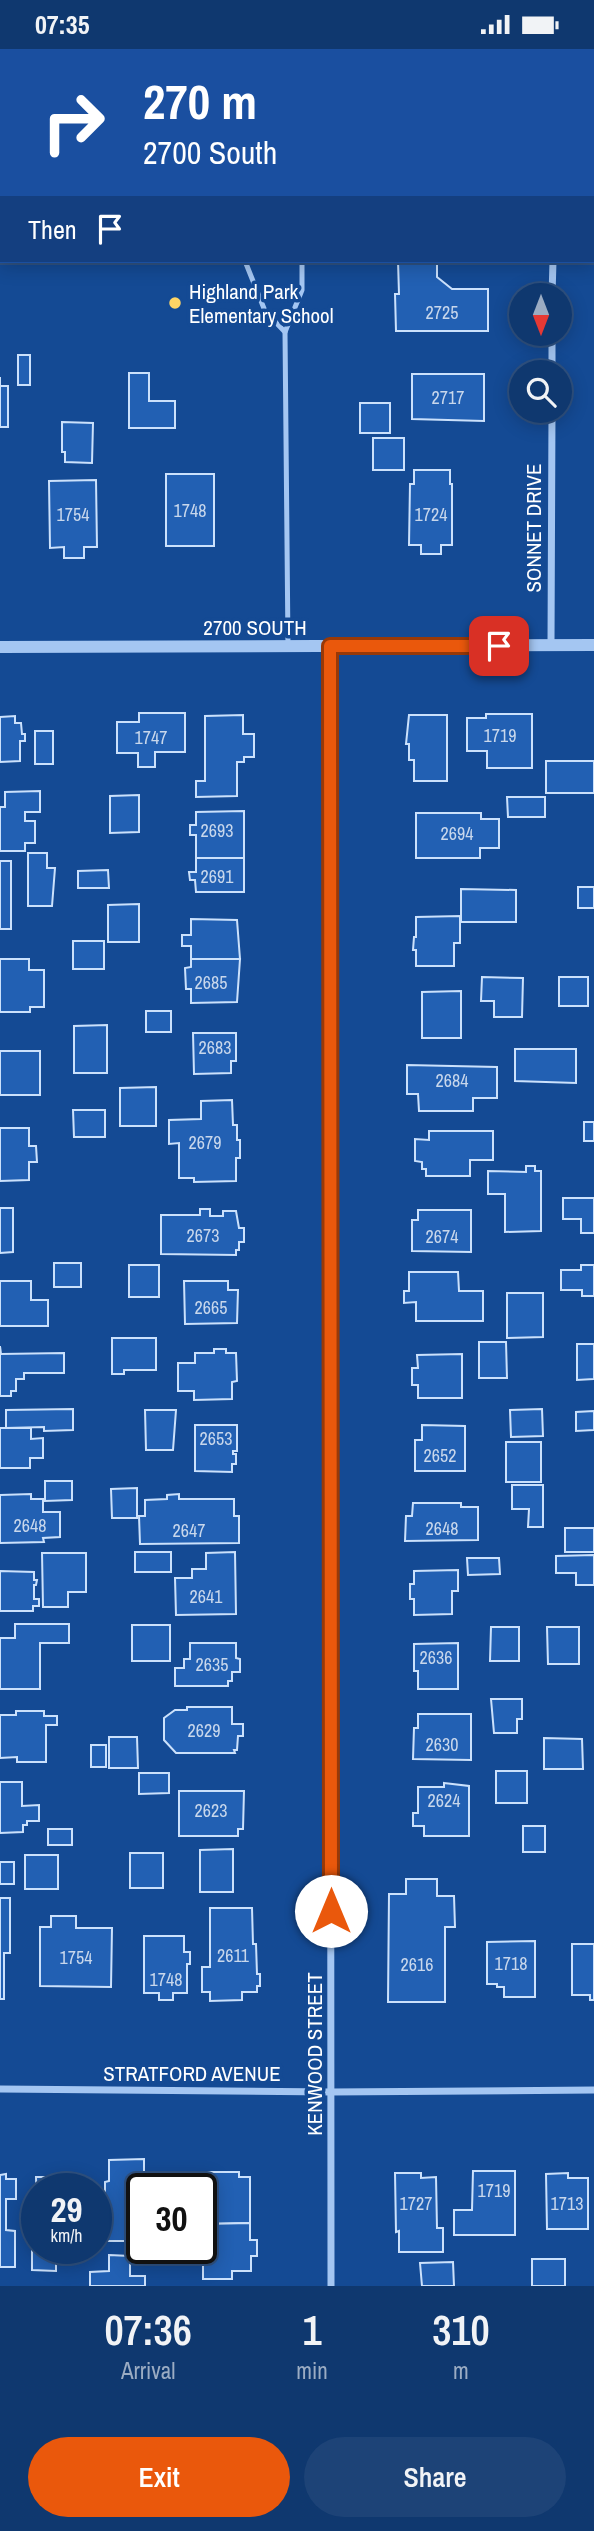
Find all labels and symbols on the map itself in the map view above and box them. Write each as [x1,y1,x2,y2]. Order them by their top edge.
place label: Highland Park Elementary School [189,277,334,330]
north arrow [509,283,572,347]
marker: Highland Park Elementary School [167,295,183,311]
house number: 2725 [426,300,458,325]
house number: 2717 [432,385,464,410]
street label: SONNET DRIVE [519,464,548,592]
house number: 1748 [174,498,206,523]
house number: 1754 [57,502,89,527]
house number: 1724 [415,502,447,527]
street label: 2700 SOUTH [203,613,307,642]
pin [469,616,529,676]
house number: 1719 [484,723,516,748]
house number: 1747 [135,725,167,750]
house number: 2693 [201,818,233,843]
house number: 2694 [441,821,473,846]
house number: 2691 [201,864,234,889]
house number: 2685 [195,970,227,995]
house number: 2683 [199,1035,231,1060]
house number: 2684 [436,1068,468,1093]
house number: 2679 [189,1130,221,1155]
house number: 2673 [187,1223,219,1248]
house number: 2674 [426,1224,458,1249]
house number: 2665 [195,1295,227,1320]
house number: 2653 [200,1426,232,1451]
house number: 2652 [424,1443,456,1468]
house number: 2648 [14,1513,46,1538]
house number: 2648 [426,1516,458,1541]
house number: 2647 [173,1518,205,1543]
house number: 2641 [190,1584,223,1609]
house number: 2636 [420,1645,452,1670]
house number: 2635 [196,1652,228,1677]
house number: 2629 [188,1718,220,1743]
house number: 2630 [426,1732,458,1757]
house number: 2624 [428,1788,460,1813]
house number: 2623 [195,1798,227,1823]
position arrow [294,1874,368,1948]
house number: 2611 [217,1943,250,1968]
house number: 1754 [60,1945,92,1970]
house number: 1718 [495,1951,527,1976]
house number: 2616 [401,1952,433,1977]
house number: 1748 [150,1967,182,1992]
street label: KENWOOD STREET [300,1972,329,2136]
street label: STRATFORD AVENUE [103,2059,281,2088]
speed limit sign: 30 [126,2173,217,2264]
house number: 1719 [478,2178,510,2203]
house number: 1727 [400,2191,432,2216]
house number: 1713 [551,2191,583,2216]

